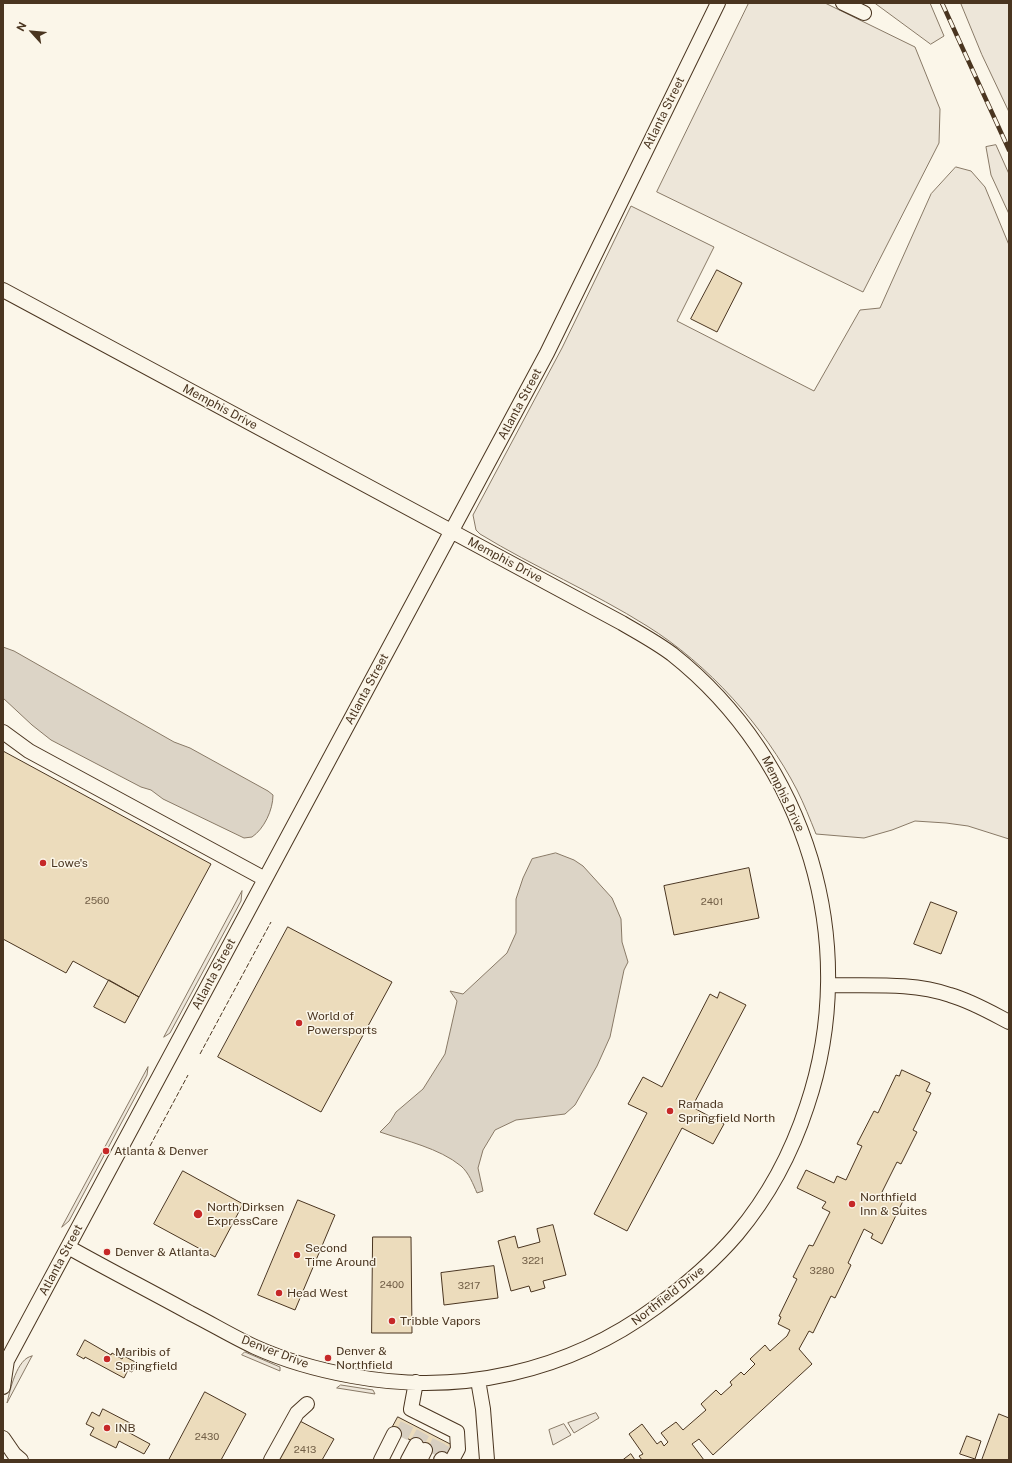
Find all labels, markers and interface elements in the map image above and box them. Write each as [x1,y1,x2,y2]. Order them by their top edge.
north arrow [12,12,52,52]
text: N [14,20,29,33]
street label: Atlanta Street [640,75,688,151]
street label: Atlanta Street [495,366,545,442]
street label: Memphis Drive [180,381,260,433]
street label: Memphis Drive [465,534,545,586]
street label: Atlanta Street [342,651,392,727]
street label: Memphis Drive [758,754,808,834]
place label: Lowe's [51,856,88,870]
marker: Lowe's [38,858,48,868]
house number: 2560 [85,895,109,907]
house number: 2401 [701,896,723,908]
street label: Atlanta Street [189,936,239,1012]
place label: World of Powersports [307,1009,377,1037]
marker: World of Powersports [294,1018,304,1028]
place label: Ramada Springfield North [678,1097,775,1125]
marker: Ramada Springfield North [665,1106,675,1116]
place label: Atlanta & Denver [114,1144,208,1158]
marker: Atlanta & Denver [101,1146,111,1156]
place label: Northfield Inn & Suites [860,1190,927,1218]
marker: Northfield Inn & Suites [847,1199,857,1209]
place label: North Dirksen ExpressCare [207,1200,284,1228]
marker: North Dirksen ExpressCare [192,1208,204,1220]
street label: Atlanta Street [36,1222,86,1298]
place label: Second Time Around [305,1241,376,1269]
place label: Denver & Atlanta [115,1245,209,1259]
marker: Denver & Atlanta [102,1247,112,1257]
marker: Second Time Around [292,1250,302,1260]
house number: 3221 [522,1255,544,1267]
street label: Northfield Drive [629,1263,707,1329]
house number: 3280 [810,1265,834,1277]
house number: 2400 [380,1279,404,1291]
house number: 3217 [458,1280,480,1292]
place label: Head West [287,1286,348,1300]
marker: Head West [274,1288,284,1298]
place label: Tribble Vapors [400,1314,481,1328]
marker: Tribble Vapors [387,1316,397,1326]
street label: Denver Drive [239,1333,311,1371]
place label: Denver & Northfield [336,1344,393,1372]
place label: Maribis of Springfield [115,1345,177,1373]
marker: Denver & Northfield [323,1353,333,1363]
marker: Maribis of Springfield [102,1354,112,1364]
place label: INB [115,1421,135,1435]
marker: INB [102,1423,112,1433]
house number: 2430 [195,1431,219,1443]
house number: 2413 [294,1444,316,1456]

